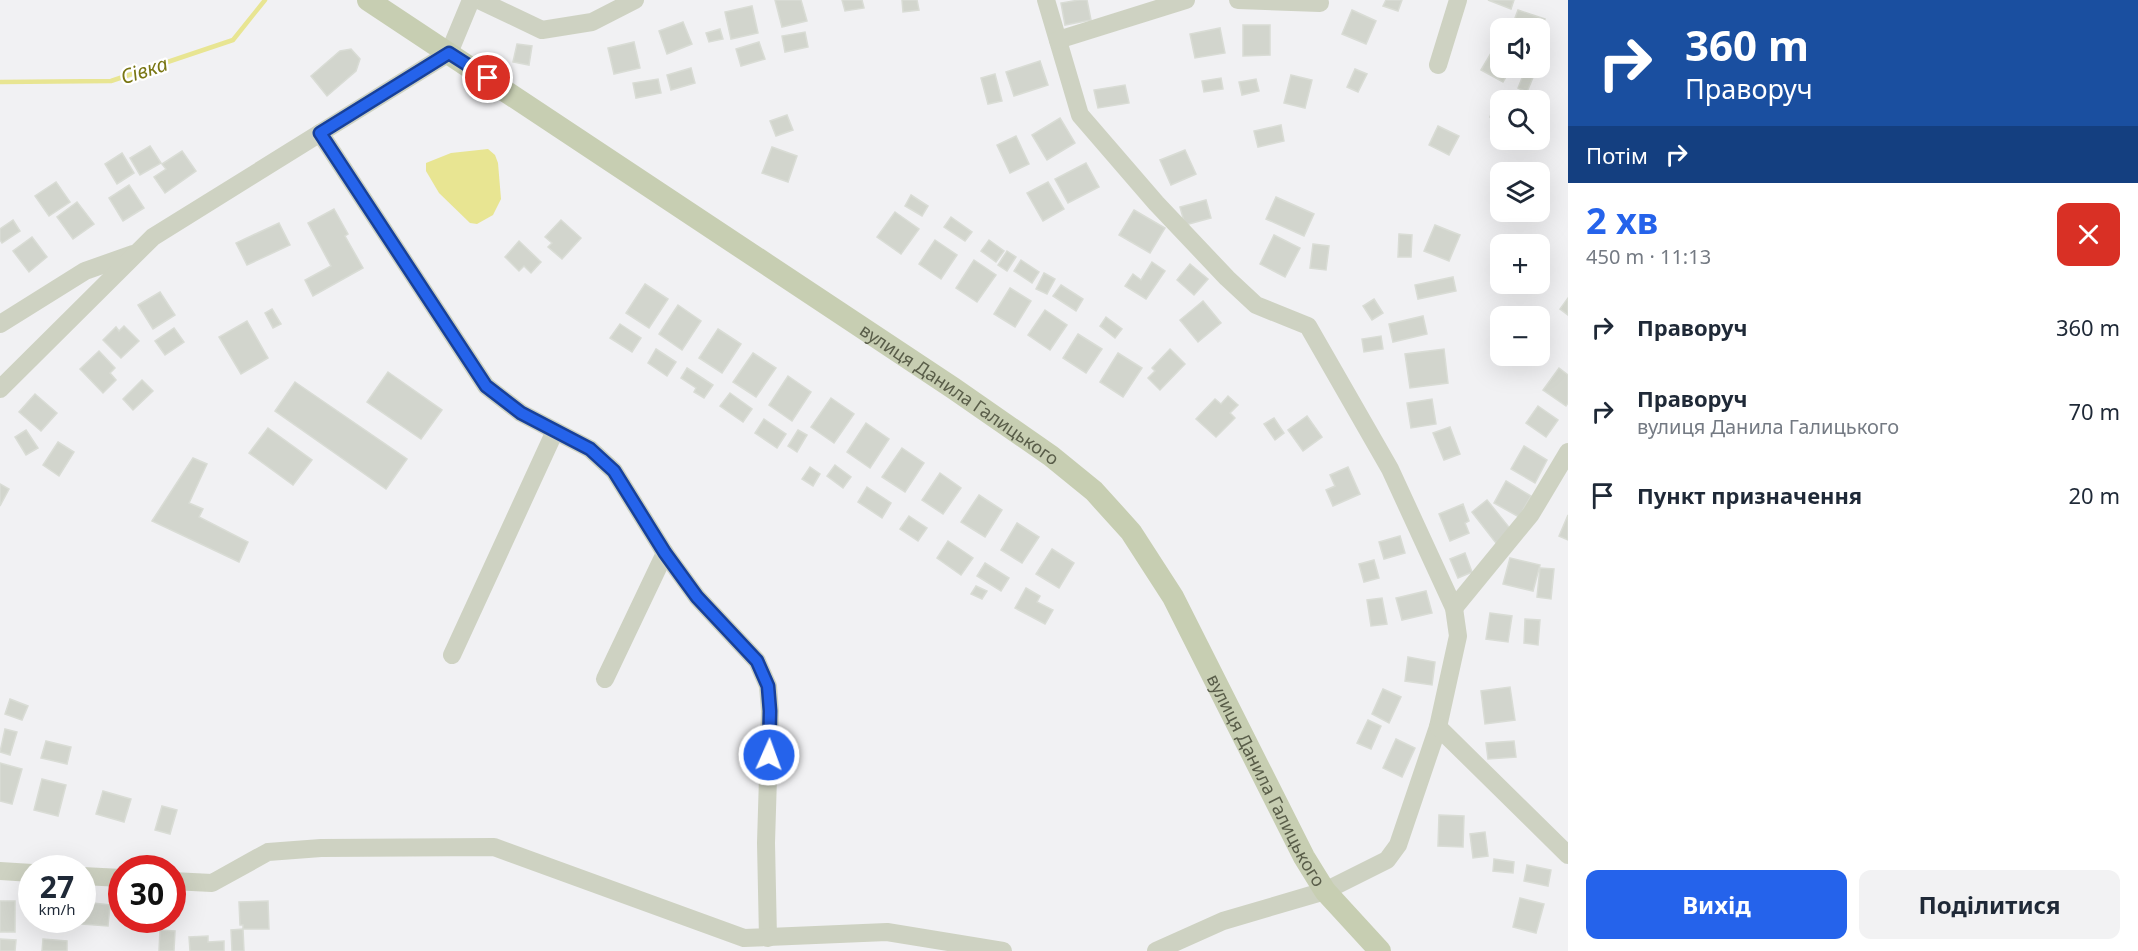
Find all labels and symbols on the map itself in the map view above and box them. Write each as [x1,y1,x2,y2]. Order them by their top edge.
water label: Сівка [117,50,171,90]
pin [462,52,513,103]
street label: вулиця Данила Галицького [855,318,1065,470]
street label: вулиця Данила Галицького [1202,670,1331,891]
position arrow [737,723,801,787]
speed limit sign: 30 [108,855,186,933]

